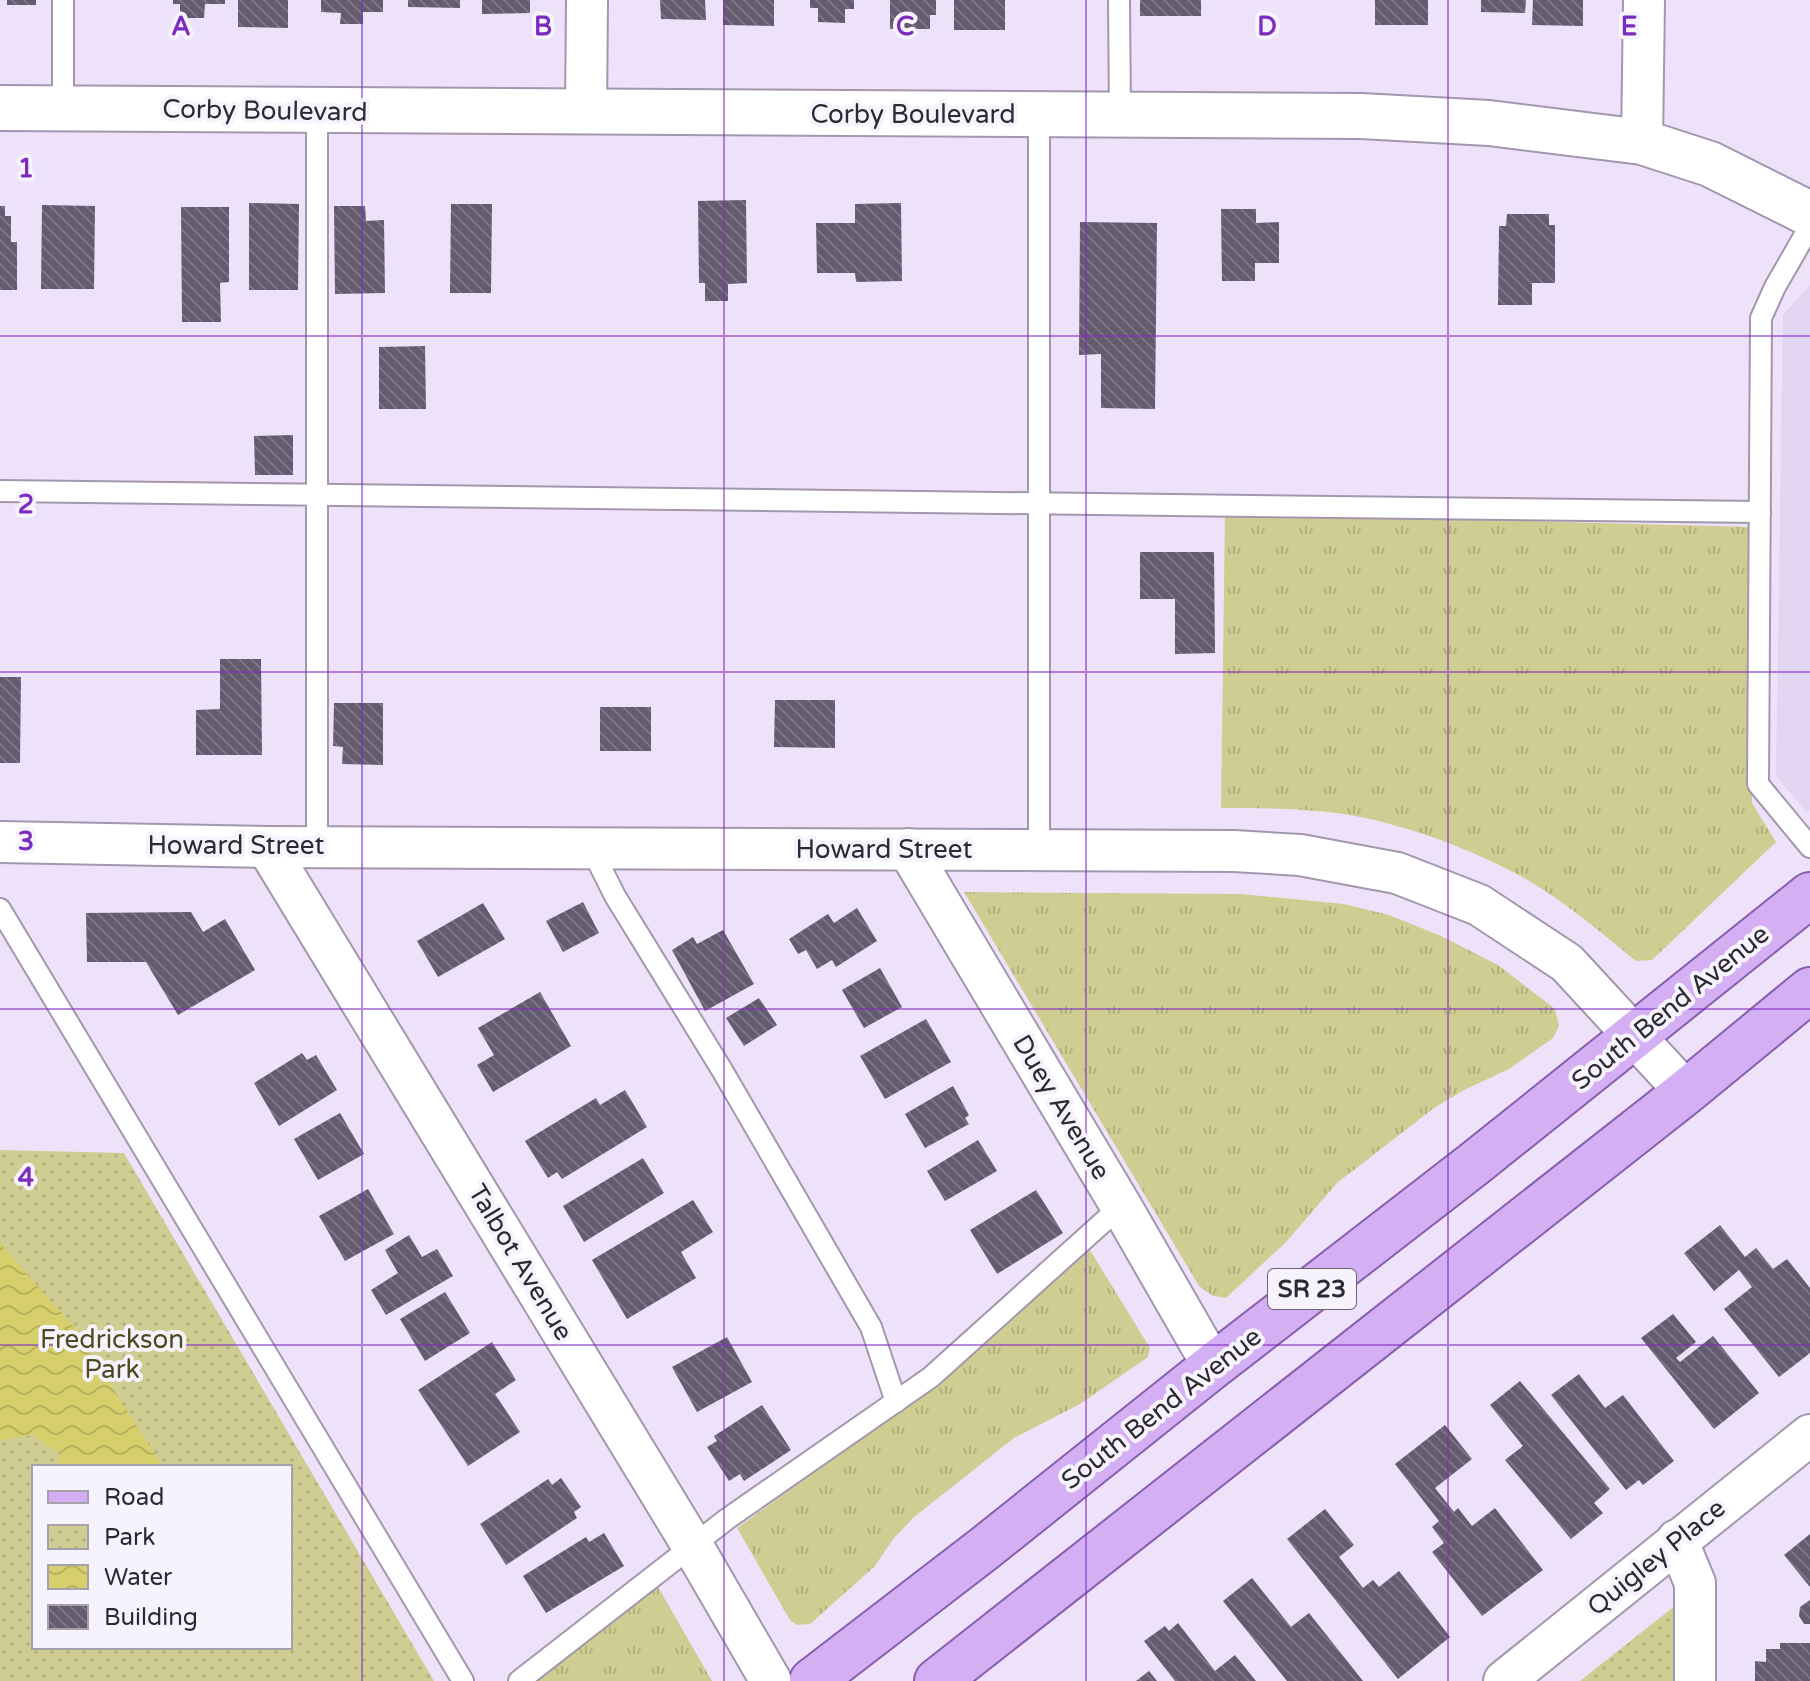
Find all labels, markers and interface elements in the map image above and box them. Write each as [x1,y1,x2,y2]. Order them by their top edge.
text: A [171,11,191,42]
text: B [534,11,552,42]
text: C [896,11,914,42]
text: D [1257,11,1277,42]
text: E [1621,11,1637,42]
street label: Corby Boulevard [162,93,368,128]
street label: Corby Boulevard [810,99,1016,130]
text: 1 [18,153,34,184]
text: 2 [18,489,34,520]
text: 3 [18,826,34,857]
street label: Howard Street [148,830,325,861]
street label: Howard Street [796,834,973,865]
street label: South Bend Avenue [1565,918,1775,1096]
street label: Duey Avenue [1006,1029,1117,1185]
text: 4 [18,1162,34,1193]
street label: Talbot Avenue [462,1179,579,1346]
road number: SR 23 [1268,1269,1356,1309]
street label: South Bend Avenue [1055,1321,1267,1496]
park label: Fredrickson Park [40,1324,184,1385]
legend [32,1465,292,1649]
text: Road [104,1483,164,1512]
street label: Quigley Place [1581,1492,1731,1622]
text: Park [104,1523,155,1552]
text: Water [104,1563,173,1592]
text: Building [104,1603,198,1632]

